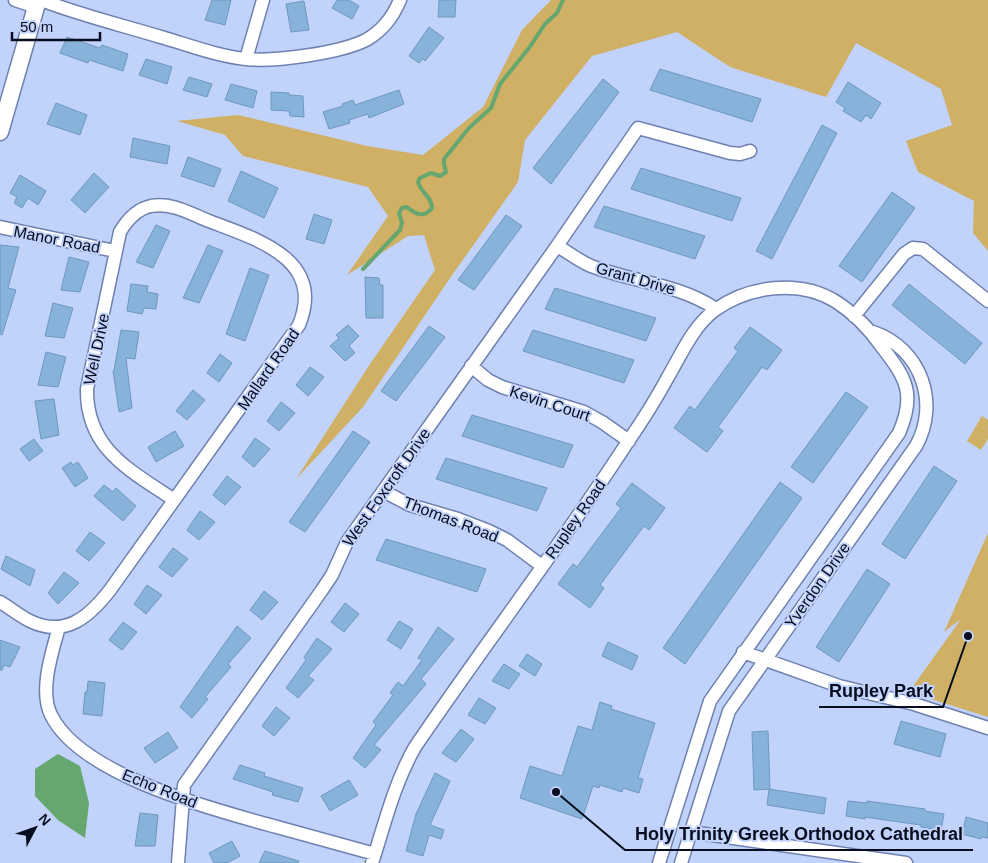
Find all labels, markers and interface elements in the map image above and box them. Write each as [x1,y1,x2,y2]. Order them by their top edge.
scale bar [12,10,100,42]
text: 50 m [20,18,53,35]
street label: Manor Road [12,223,102,256]
street label: Grant Drive [594,259,678,298]
street label: Well Drive [81,312,112,386]
street label: Mallard Road [234,325,303,413]
street label: Kevin Court [507,382,593,425]
street label: West Foxcroft Drive [339,425,434,550]
street label: Rupley Road [542,477,609,562]
street label: Thomas Road [401,494,501,545]
street label: Yverdon Drive [782,539,853,631]
callout: Rupley Park [819,674,943,707]
text: Rupley Park [829,681,934,701]
street label: Echo Road [120,766,200,811]
north arrow [10,803,60,853]
text: N [35,810,54,829]
callout: Holy Trinity Greek Orthodox Cathedral [625,817,973,850]
text: Holy Trinity Greek Orthodox Cathedral [635,824,963,844]

